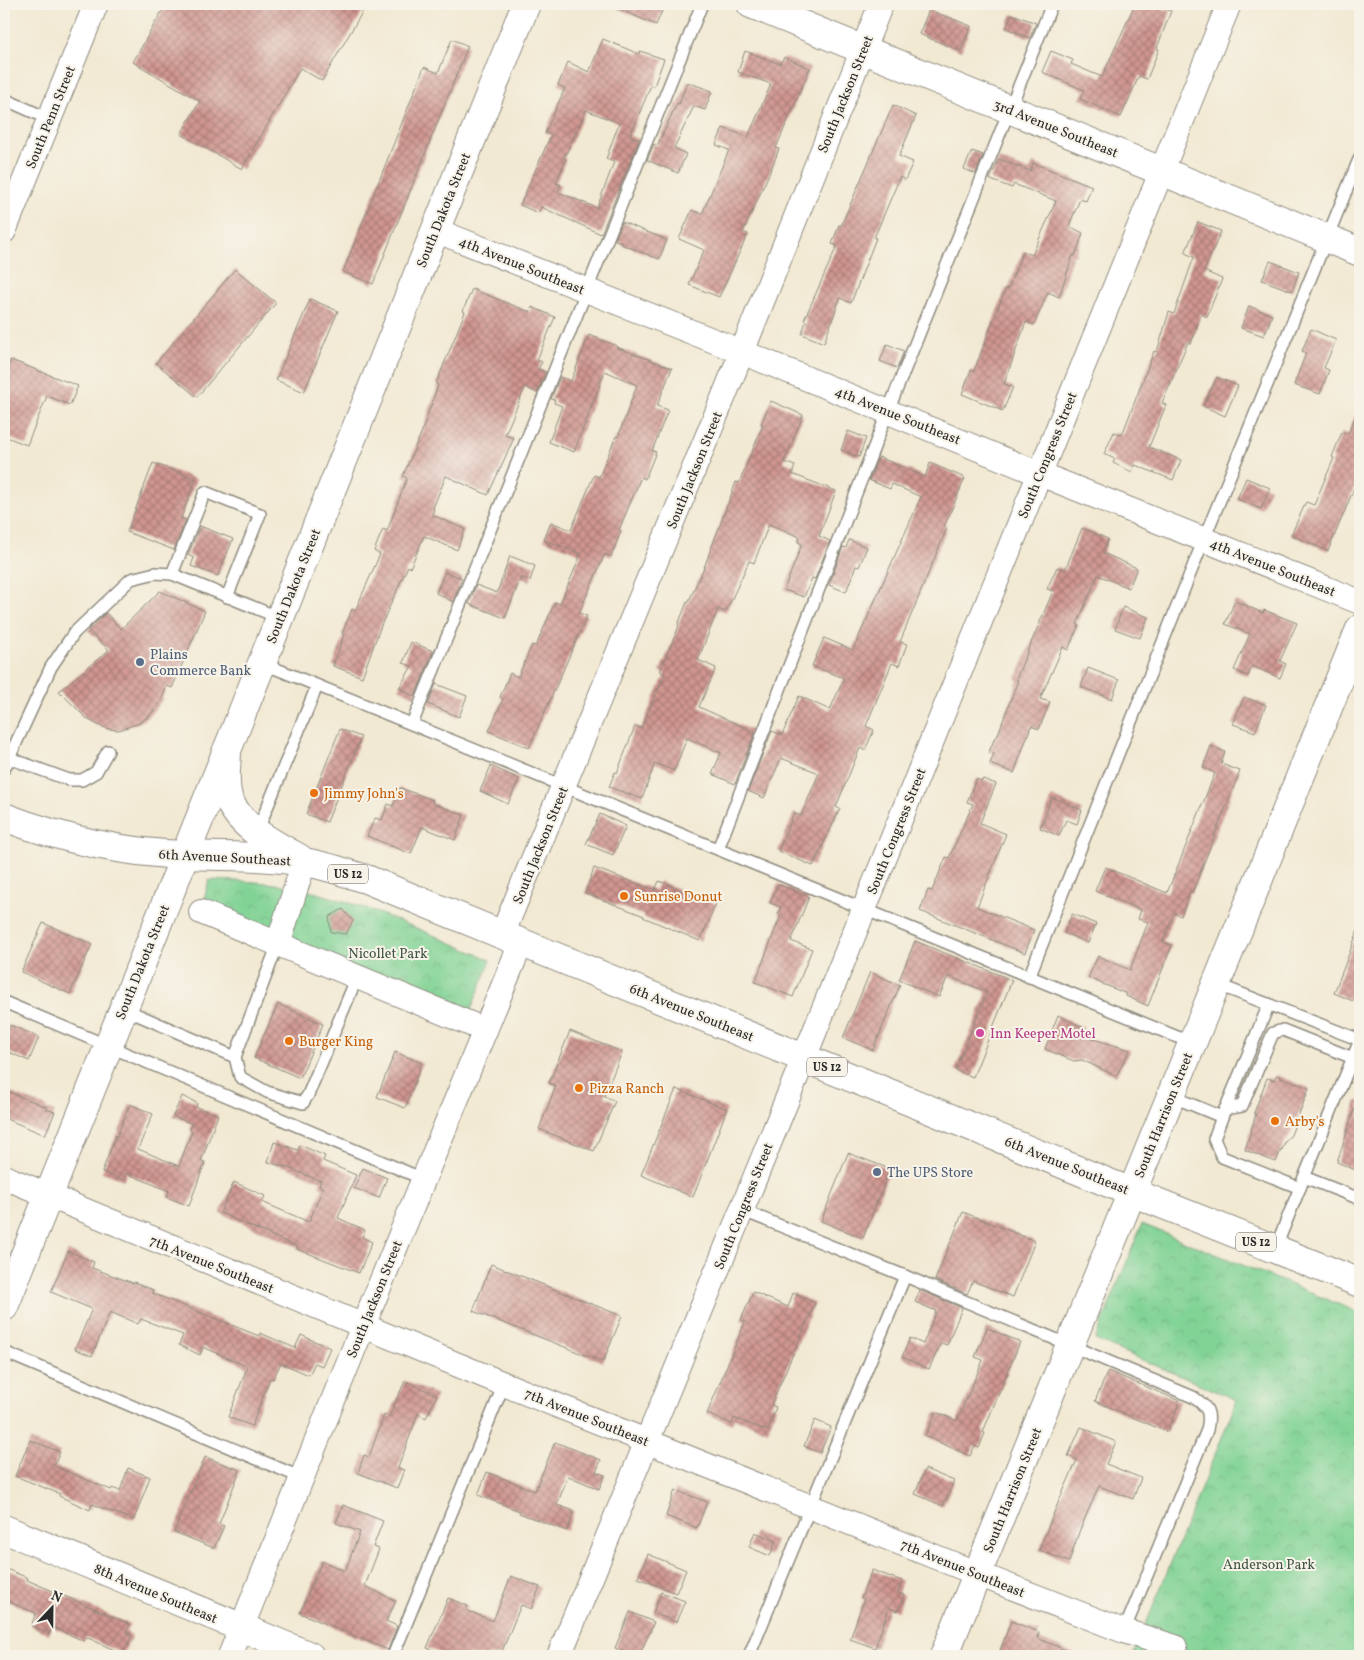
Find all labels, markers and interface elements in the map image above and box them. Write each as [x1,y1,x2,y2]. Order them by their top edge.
street label: South Jackson Street [814,33,879,156]
street label: South Penn Street [22,63,81,172]
street label: 3rd Avenue Southeast [990,96,1121,163]
street label: South Dakota Street [413,150,476,271]
street label: 4th Avenue Southeast [456,233,587,300]
street label: 4th Avenue Southeast [832,383,963,450]
street label: South Congress Street [1014,389,1083,522]
street label: South Jackson Street [663,409,728,532]
street label: South Dakota Street [263,526,326,647]
street label: 4th Avenue Southeast [1207,535,1338,602]
place label: Plains Commerce Bank [150,646,252,681]
marker: Plains Commerce Bank [134,656,146,668]
street label: South Congress Street [863,765,932,898]
street label: South Jackson Street [509,784,574,907]
place label: Jimmy John's [324,785,404,804]
marker: Jimmy John's [308,787,320,799]
street label: 6th Avenue Southeast [158,846,292,871]
road number: US 12 [328,864,368,884]
place label: Sunrise Donut [634,888,722,907]
marker: Sunrise Donut [618,890,630,902]
street label: South Dakota Street [112,902,175,1023]
park label: Nicollet Park [348,945,428,964]
street label: 6th Avenue Southeast [626,980,757,1047]
place label: Inn Keeper Motel [990,1025,1096,1044]
marker: Inn Keeper Motel [974,1027,986,1039]
place label: Burger King [299,1033,373,1052]
marker: Burger King [283,1035,295,1047]
street label: South Harrison Street [1131,1050,1198,1181]
road number: US 12 [807,1058,847,1076]
place label: Pizza Ranch [589,1080,664,1099]
marker: Pizza Ranch [573,1082,585,1094]
place label: Arby's [1285,1113,1325,1132]
marker: Arby's [1269,1115,1281,1127]
street label: 6th Avenue Southeast [1001,1133,1132,1200]
street label: South Congress Street [710,1140,779,1273]
place label: The UPS Store [887,1164,974,1183]
marker: The UPS Store [871,1166,883,1178]
street label: 7th Avenue Southeast [147,1232,276,1299]
road number: US 12 [1236,1232,1276,1252]
street label: South Jackson Street [343,1238,408,1361]
street label: 7th Avenue Southeast [522,1385,651,1452]
street label: South Harrison Street [980,1425,1047,1556]
street label: 7th Avenue Southeast [898,1536,1027,1603]
park label: Anderson Park [1223,1556,1315,1575]
street label: 8th Avenue Southeast [91,1560,220,1629]
north arrow [28,1582,78,1632]
text: N [48,1587,65,1608]

